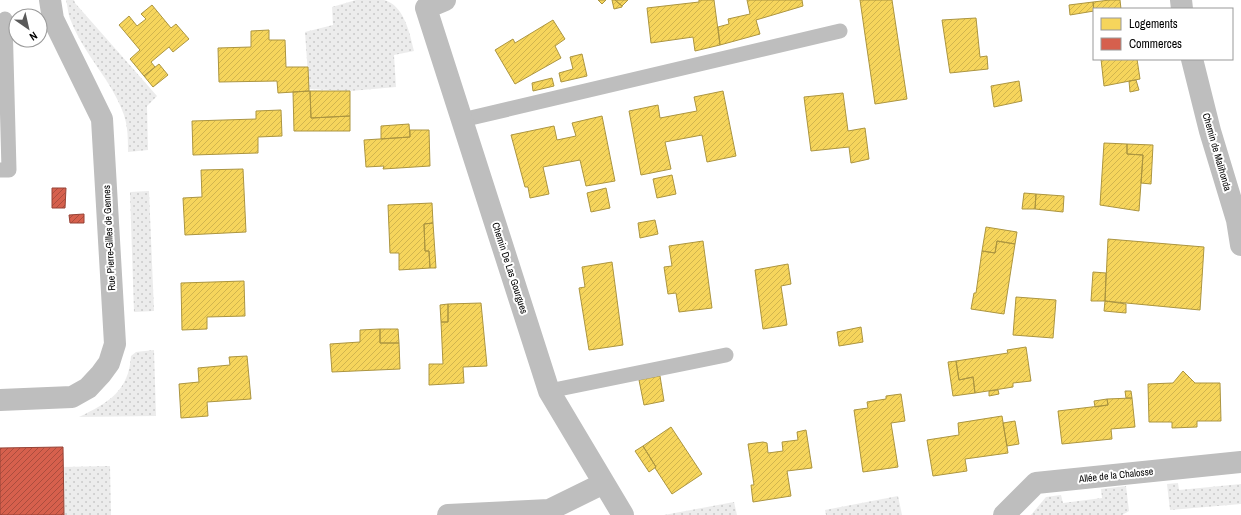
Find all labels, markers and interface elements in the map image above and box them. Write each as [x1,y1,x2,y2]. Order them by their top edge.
north arrow [8,8,48,48]
legend [1093,8,1233,60]
text: Logements [1129,16,1178,32]
text: N [27,29,40,44]
text: Commerces [1129,36,1182,52]
street label: Chemin de Malihonda [1200,111,1234,193]
street label: Rue Pierre-Gilles de Gennes [100,185,118,291]
street label: Chemin De Las Gourgues [489,221,531,315]
street label: Allée de la Chalosse [1077,465,1154,485]

